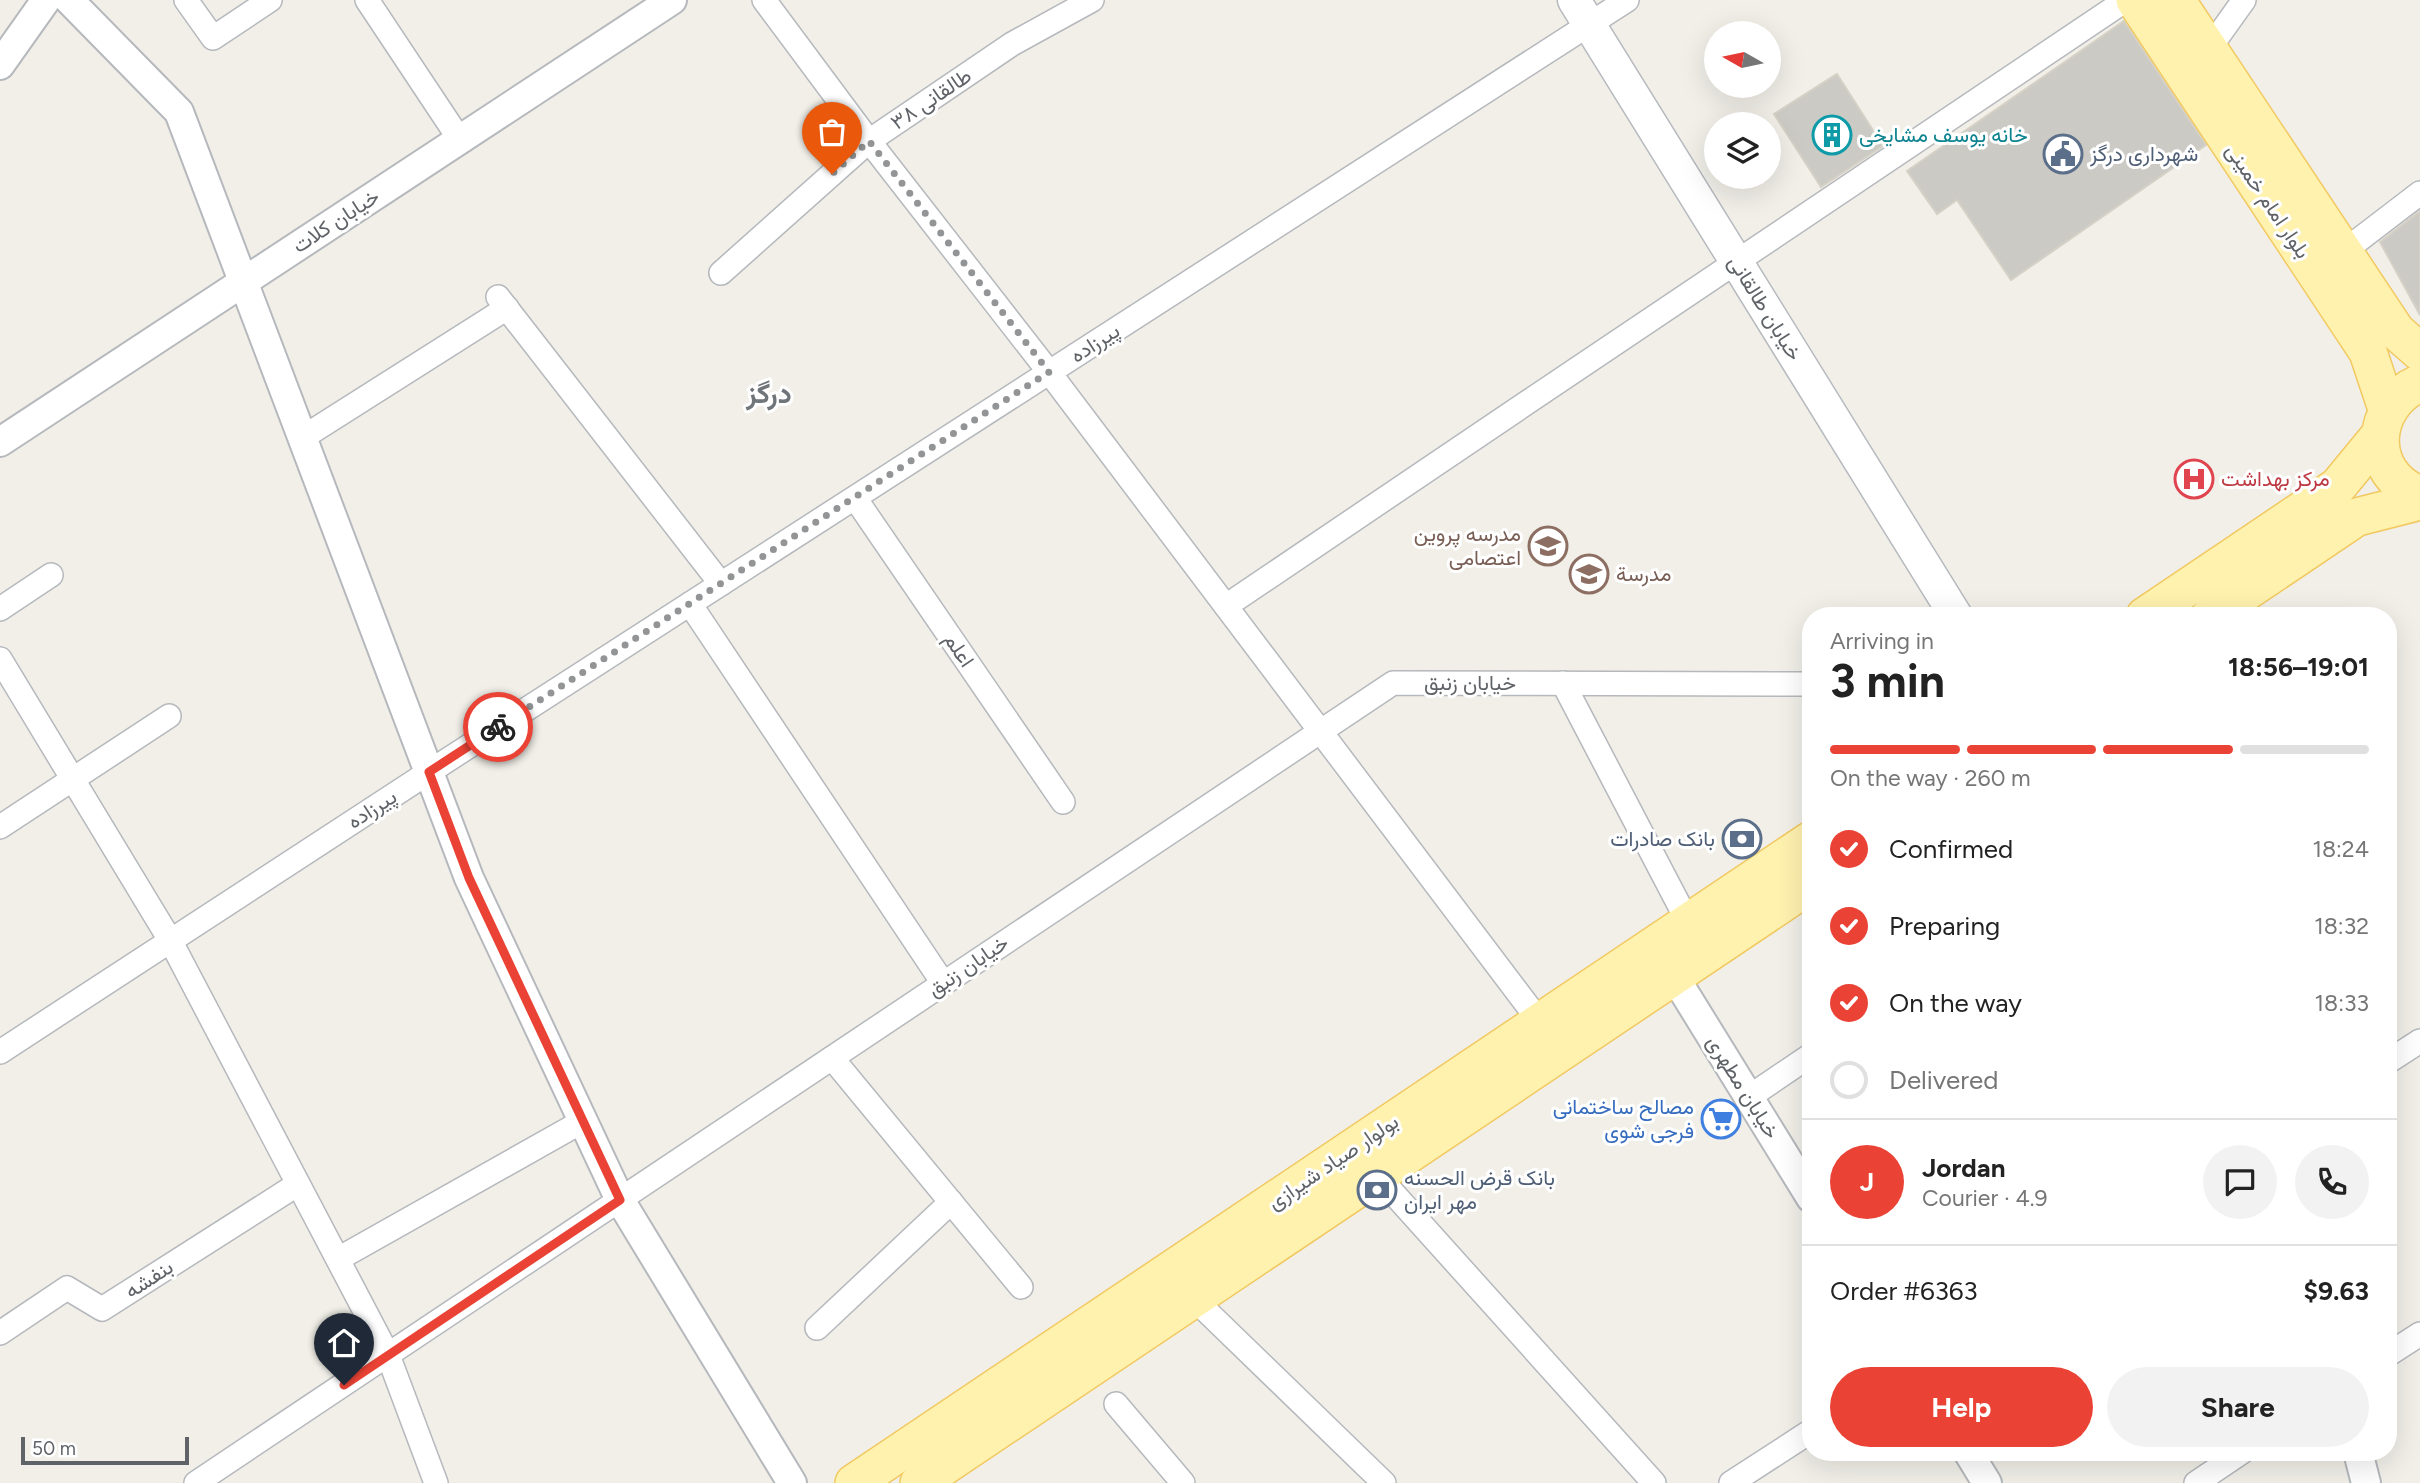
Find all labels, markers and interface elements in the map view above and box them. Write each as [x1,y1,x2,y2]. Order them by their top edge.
north arrow [1704,21,1782,98]
map controls [1704,21,1781,189]
street label: طالقانی ۳۸ [886,62,976,135]
pin [802,102,862,174]
button: layers [1704,112,1781,189]
icon: bag [813,113,851,151]
building icon: خانه یوسف مشایخی [1811,114,1853,156]
place label: خانه یوسف مشایخی [1859,122,2028,148]
public building icon: شهرداری درگز [2042,133,2084,175]
street label: بلوار امام خمینی [2219,139,2316,264]
place label: شهرداری درگز [2089,141,2198,167]
street label: خیابان کلات [288,183,384,258]
street label: خیابان طالقانی [1723,251,1808,365]
street label: پیرزاده [1065,317,1125,369]
district label: درگز [745,376,792,411]
hospital icon: مرکز بهداشت [2173,458,2215,500]
place label: مرکز بهداشت [2221,466,2330,492]
place label: مدرسه پروین اعتصامی [1414,521,1521,570]
school or university icon: مدرسه پروین اعتصامی [1527,525,1569,567]
school or university icon: مدرسة [1568,553,1610,595]
place label: مدرسة [1616,561,1671,587]
text: Arriving in [1830,627,1934,655]
street label: اعلم [937,628,980,673]
text: 18:56–19:01 [2228,651,2369,683]
text: 3 min [1830,653,1945,709]
street label: خیابان زنبق [1424,670,1516,696]
courier [463,692,533,762]
icon: bike [479,708,517,746]
text: On the way · 260 m [1830,764,2031,792]
street label: پیرزاده [342,783,402,835]
bank icon: بانک صادرات [1721,818,1763,860]
place label: بانک صادرات [1610,826,1715,852]
icon: check [1830,830,1868,868]
text: Confirmed [1889,833,2013,865]
text: 18:24 [2312,835,2369,863]
icon: check [1830,907,1868,945]
text: Preparing [1889,910,2000,942]
text: 18:32 [2314,912,2369,940]
street label: خیابان زنبق [923,929,1013,1003]
icon: check [1830,984,1868,1022]
text: On the way [1889,987,2022,1019]
text: 18:33 [2315,989,2369,1017]
street label: خیابان مطهری [1701,1030,1785,1144]
text: Delivered [1889,1064,1998,1096]
place label: مصالح ساختمانی فرجی شوی [1553,1094,1694,1144]
supermarket icon: مصالح ساختمانی فرجی شوی [1700,1098,1742,1140]
street label: بولوار صیاد شیرازی [1262,1109,1404,1215]
button: chat [2203,1145,2277,1219]
button: phone [2295,1145,2369,1219]
text: Jordan [1922,1152,2005,1184]
place label: بانک قرض الحسنه مهر ایران [1404,1165,1555,1215]
text: J [1860,1166,1874,1198]
bank icon: بانک قرض الحسنه مهر ایران [1356,1169,1398,1211]
text: Courier · 4.9 [1922,1184,2048,1212]
street label: بنفشه [120,1254,177,1303]
text: Order #6363 [1830,1275,1978,1307]
text: $9.63 [2304,1275,2369,1307]
pin [314,1313,374,1385]
icon: home [325,1324,363,1362]
button: Help [1830,1367,2093,1447]
button: Share [2107,1367,2369,1447]
scale bar [21,1434,189,1466]
text: 50 m [32,1437,76,1460]

